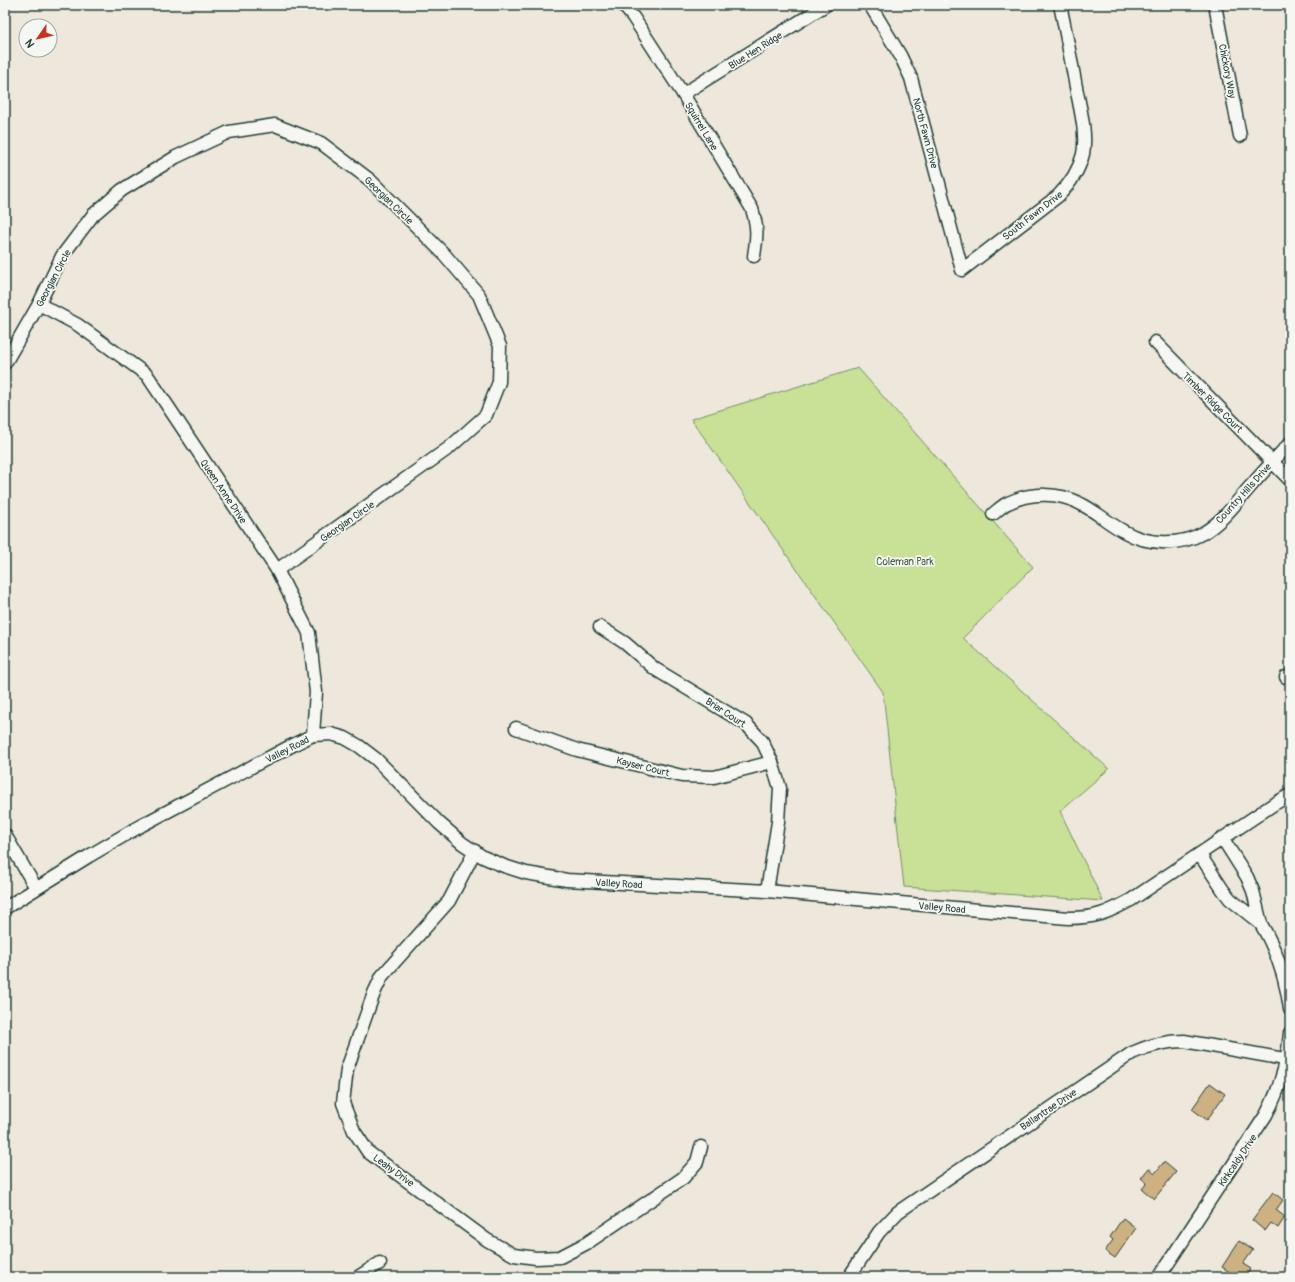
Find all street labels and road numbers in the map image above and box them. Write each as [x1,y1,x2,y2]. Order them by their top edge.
street label: Blue Hen Ridge [726,30,785,72]
street label: Chickory Way [1216,43,1238,100]
street label: North Fawn Drive [910,97,940,170]
street label: Squirrel Lane [682,100,720,153]
street label: Georgian Circle [361,174,415,227]
street label: South Fawn Drive [1000,189,1065,243]
street label: Georgian Circle [34,248,74,309]
street label: Timber Ridge Court [1180,370,1246,436]
street label: Queen Anne Drive [197,457,249,526]
street label: Country Hills Drive [1214,461,1274,526]
street label: Georgian Circle [318,499,377,545]
street label: Briar Court [703,695,749,731]
street label: Valley Road [264,734,311,766]
street label: Kayser Court [615,755,671,780]
street label: Valley Road [595,877,643,891]
street label: Valley Road [918,900,966,916]
street label: Ballantrae Drive [1018,1086,1079,1133]
street label: Kirkcaldy Drive [1216,1132,1260,1189]
street label: Leahy Drive [371,1152,416,1190]

